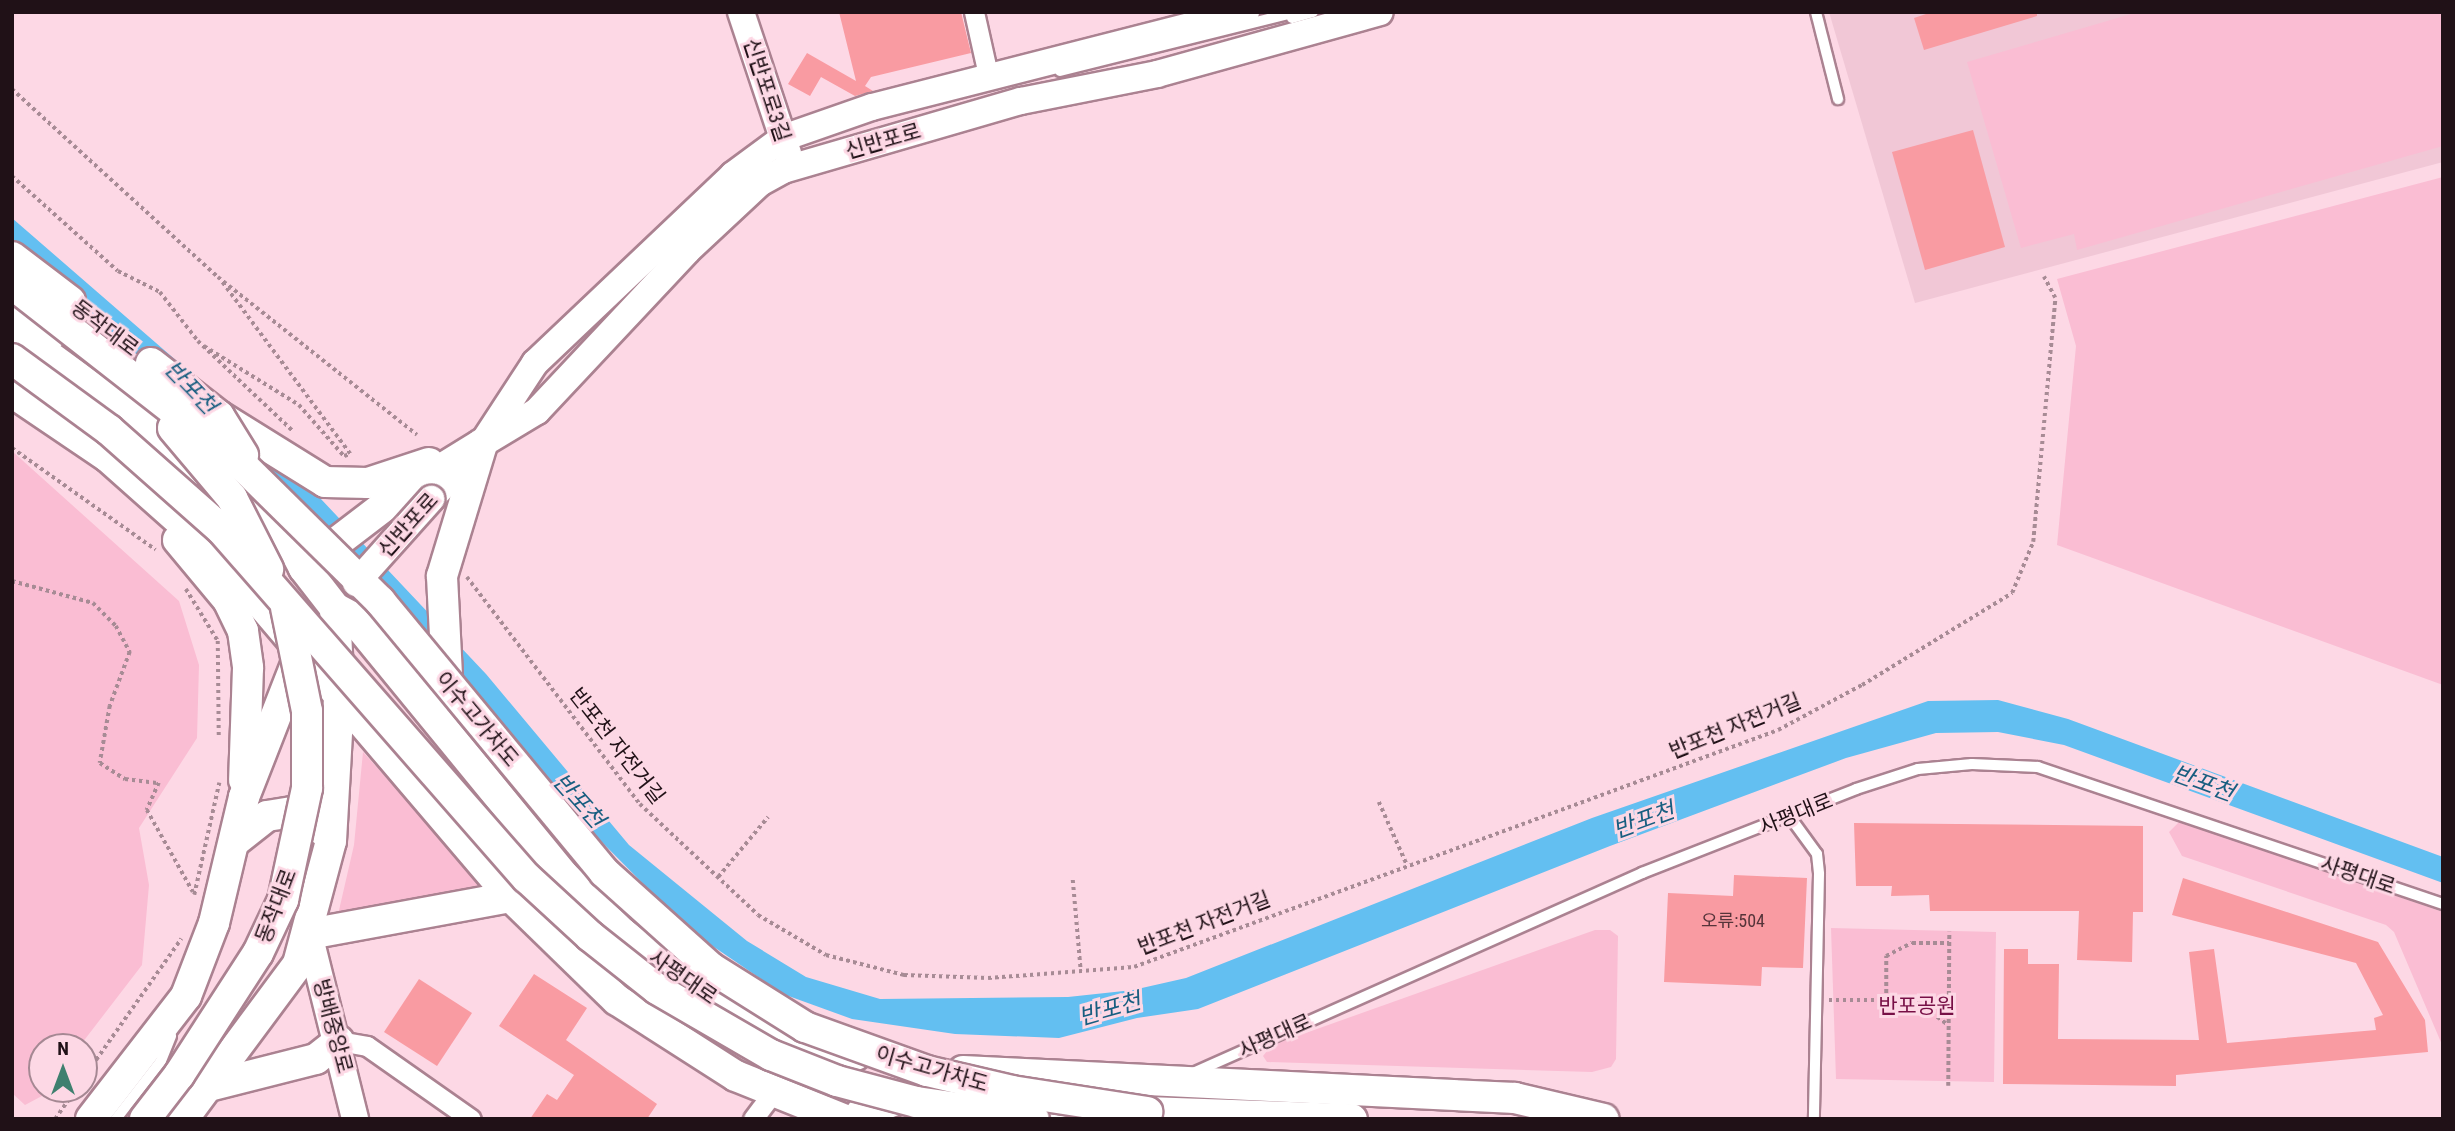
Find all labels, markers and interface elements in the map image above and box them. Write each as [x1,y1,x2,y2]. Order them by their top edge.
street label: 신반포로3길 [738,35,796,145]
street label: 신반포로 [842,118,924,164]
street label: 동작대로 [67,295,143,361]
water label: 반포천 [158,356,222,420]
street label: 신반포로 [373,488,443,562]
street label: 이수고가차도 [430,667,524,771]
street label: 반포천 자전거길 [564,683,670,809]
street label: 반포천 자전거길 [1665,688,1805,764]
water label: 반포천 [2168,760,2238,808]
water label: 반포천 [547,768,609,834]
street label: 사평대로 [1755,788,1837,840]
water label: 반포천 [1609,797,1679,845]
street label: 사평대로 [2317,851,2399,899]
street label: 동작대로 [250,865,302,947]
street label: 반포천 자전거길 [1134,886,1274,960]
house number: 오류:504 [1701,910,1765,932]
street label: 사평대로 [644,945,722,1009]
street label: 방배중앙로 [308,976,358,1076]
water label: 반포천 [1076,988,1144,1032]
park label: 반포공원 [1878,993,1956,1019]
street label: 사평대로 [1235,1009,1315,1063]
north arrow [28,1033,98,1103]
text: N [57,1037,69,1060]
street label: 이수고가차도 [873,1041,991,1097]

